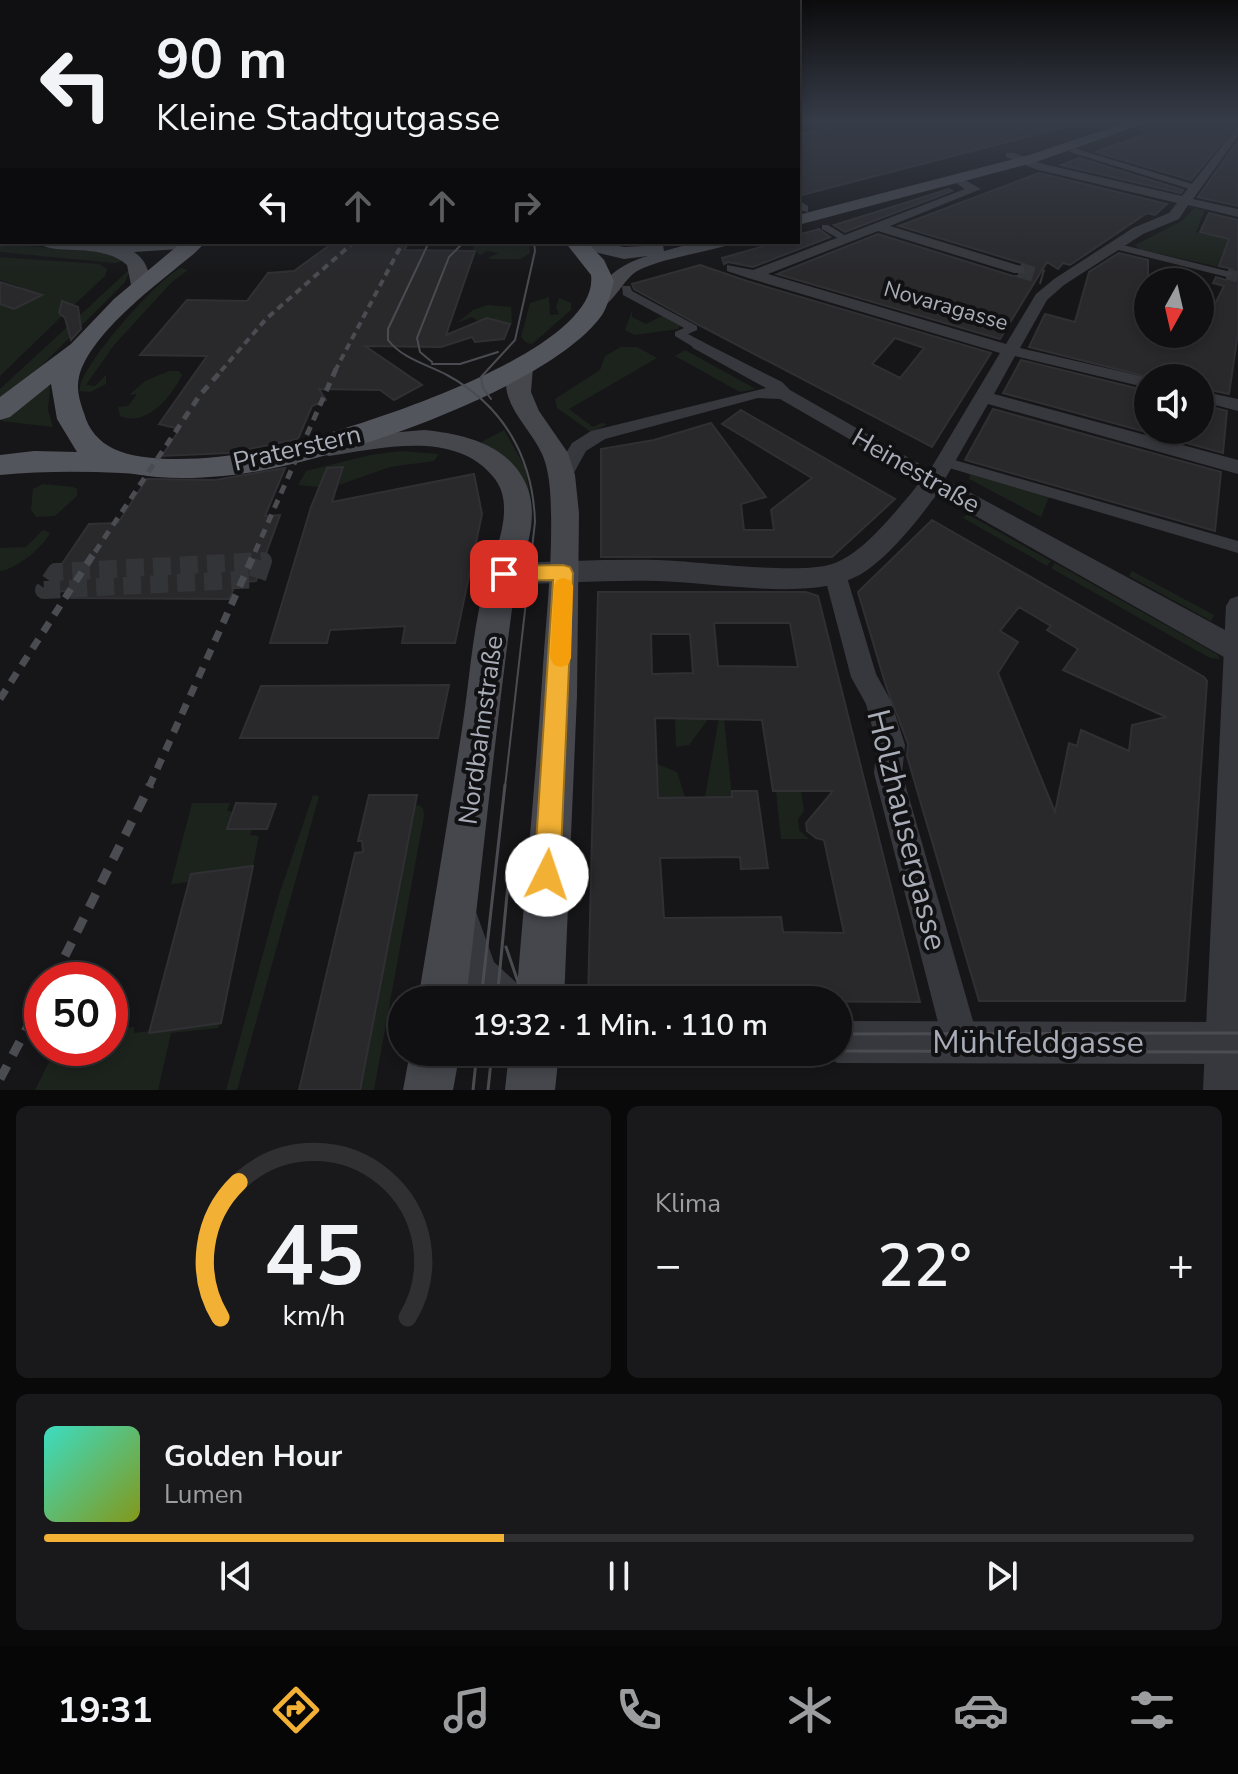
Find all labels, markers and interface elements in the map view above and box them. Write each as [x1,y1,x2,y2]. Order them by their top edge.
text: 90 m [156,21,287,98]
icon: left [24,32,128,136]
text: Kleine Stadtgutgasse [156,94,500,143]
icon: left [252,184,296,228]
icon: ahead [336,184,380,228]
icon: ahead [420,184,464,228]
icon: right [504,184,548,228]
north arrow [1134,268,1214,348]
map controls [1134,268,1214,444]
street label: Novaragasse [880,274,1012,338]
button: sound [1134,364,1214,444]
street label: Praterstern [230,416,364,480]
street label: Heinestraße [846,420,986,522]
pin [470,540,538,608]
icon: arrive [482,552,526,596]
street label: Nordbahnstraße [450,633,512,827]
street label: Holzhausergasse [856,705,958,955]
position arrow [505,833,589,917]
speed limit sign: 50 [24,962,128,1066]
text: 19:32 · 1 Min. · 110 m [472,1005,768,1046]
street label: Mühlfeldgasse [932,1021,1144,1064]
text: Klima [655,1186,721,1221]
text: 45 [264,1200,363,1313]
text: 22° [877,1225,972,1307]
text: − [655,1236,681,1296]
text: + [1168,1236,1194,1296]
text: km/h [282,1296,345,1335]
text: Golden Hour [164,1436,342,1477]
text: Lumen [164,1477,243,1512]
icon: previous [214,1554,258,1598]
icon: pause [597,1554,641,1598]
icon: next [980,1554,1024,1598]
icon: directions [268,1682,324,1738]
icon: music [439,1682,495,1738]
icon: phone [611,1682,667,1738]
icon: climate [782,1682,838,1738]
icon: car [953,1682,1009,1738]
icon: filters [1124,1682,1180,1738]
text: 19:31 [58,1686,153,1735]

